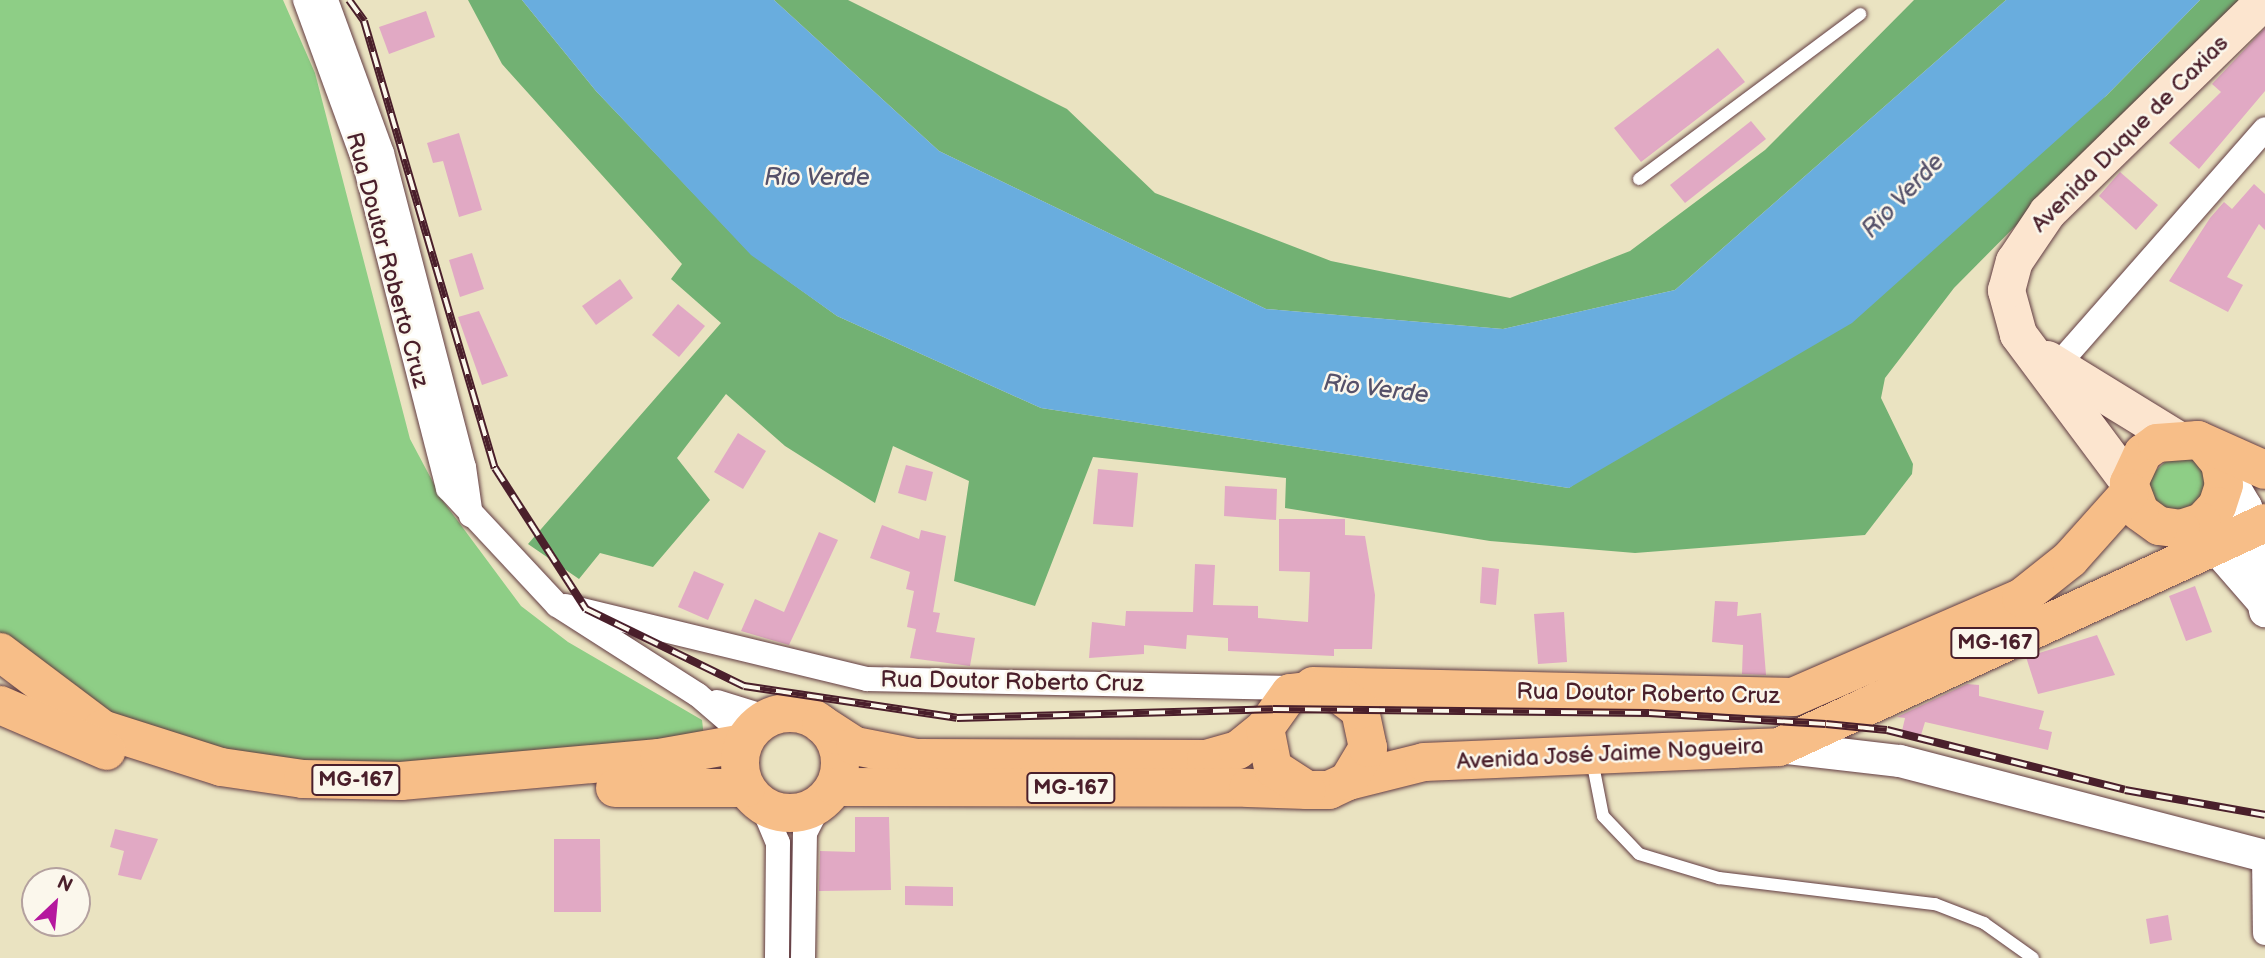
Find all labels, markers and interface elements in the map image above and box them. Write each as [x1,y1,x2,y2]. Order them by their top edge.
street label: Avenida Duque de Caxias [2026,30,2234,238]
street label: Rua Doutor Roberto Cruz [340,129,434,391]
water label: Rio Verde [1856,148,1950,244]
water label: Rio Verde [764,164,870,192]
water label: Rio Verde [1321,368,1431,410]
road number: MG-167 [1950,626,2040,660]
street label: Rua Doutor Roberto Cruz [880,666,1144,698]
street label: Rua Doutor Roberto Cruz [1516,678,1780,710]
street label: Avenida José Jaime Nogueira [1455,732,1765,776]
road number: MG-167 [310,762,402,798]
road number: MG-167 [1026,770,1116,806]
north arrow [21,867,91,937]
text: N [53,871,76,898]

